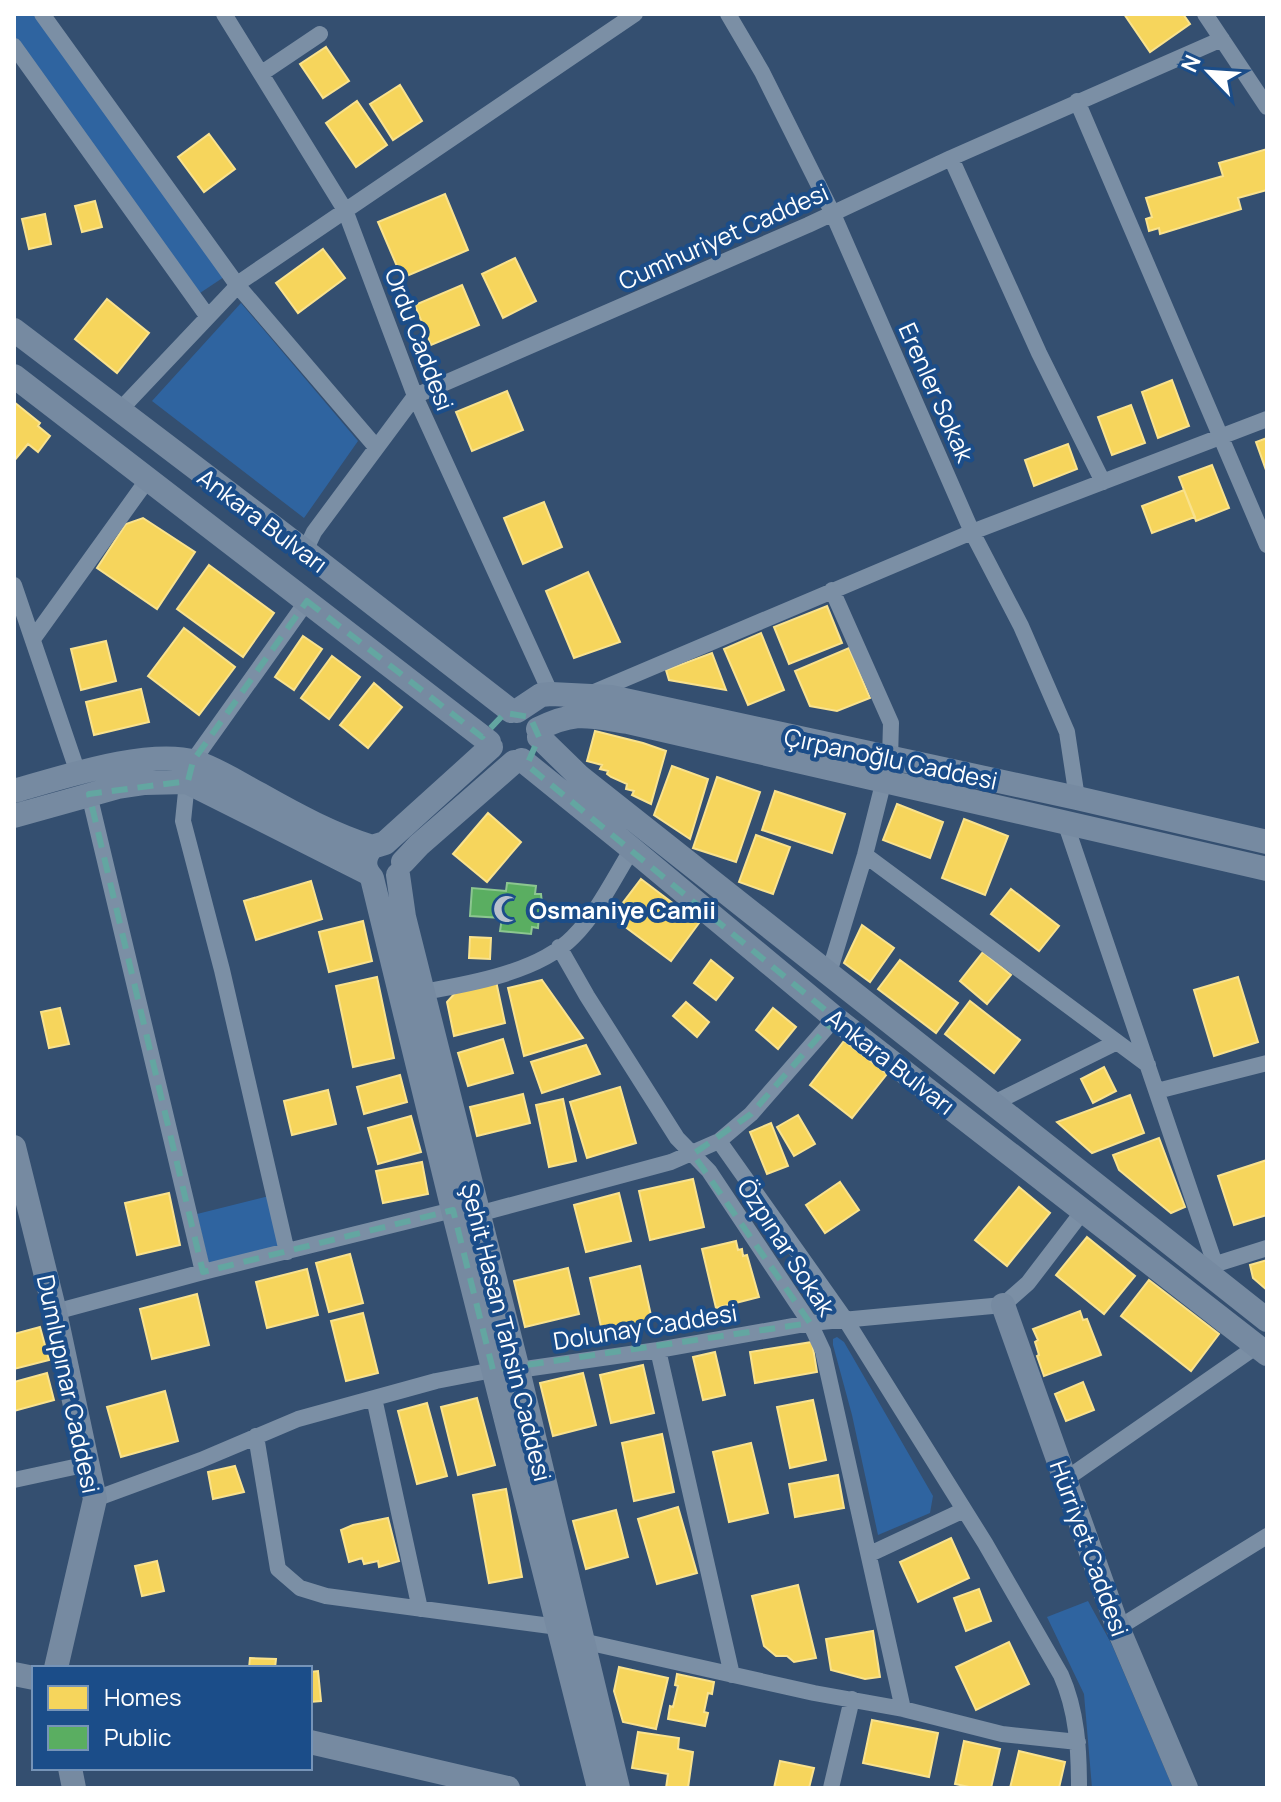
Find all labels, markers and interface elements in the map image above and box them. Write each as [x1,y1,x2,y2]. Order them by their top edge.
north arrow [1169,32,1249,112]
text: N [1174,50,1208,77]
street label: Cumhuriyet Caddesi [613,175,833,297]
street label: Ordu Caddesi [378,263,462,415]
street label: Erenler Sokak [892,317,983,468]
street label: Ankara Bulvarı [191,460,335,580]
street label: Çırpanoğlu Caddesi [781,719,1001,797]
place label: Osmaniye Camii [529,893,716,926]
mosque icon: Osmaniye Camii [492,894,522,924]
street label: Ankara Bulvarı [820,1000,962,1122]
street label: Özpınar Sokak [730,1172,844,1323]
street label: Şehit Hasan Tahsin Caddesi [454,1179,560,1485]
street label: Dumlupınar Caddesi [30,1272,108,1496]
street label: Dolunay Caddesi [551,1295,739,1357]
street label: Hürriyet Caddesi [1043,1455,1137,1641]
legend [32,1666,312,1770]
text: Homes [104,1680,182,1713]
text: Public [104,1720,171,1753]

